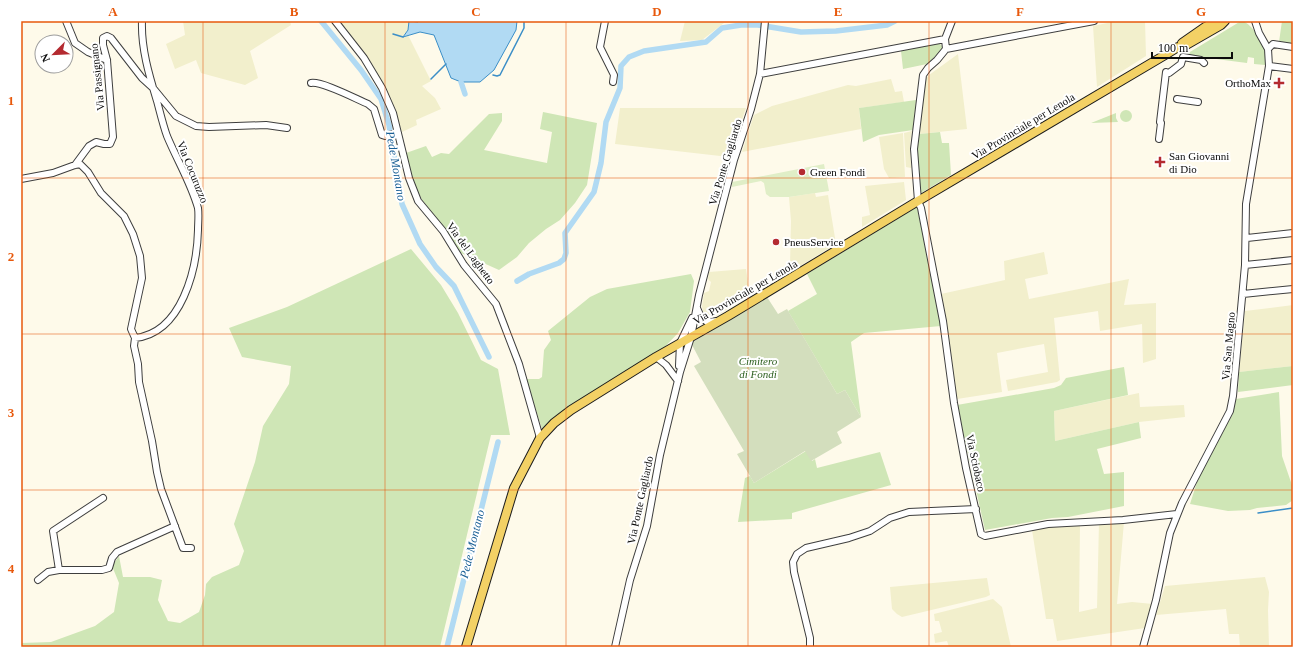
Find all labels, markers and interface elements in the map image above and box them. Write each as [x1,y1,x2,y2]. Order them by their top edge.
text: A [108,4,118,19]
text: B [290,4,299,19]
text: C [471,4,481,19]
text: D [652,4,662,19]
text: E [834,4,842,19]
text: F [1016,4,1024,19]
text: G [1196,4,1206,19]
north arrow [34,34,74,74]
scale bar [1152,34,1232,60]
text: 100 m [1158,41,1189,55]
street label: Via Passignano [87,42,106,111]
text: N [38,52,52,64]
place label: OrthoMax [1225,77,1271,89]
marker: OrthoMax [1274,78,1284,88]
street label: Via Provinciale per Lenola [969,90,1077,162]
text: 1 [8,93,14,108]
street label: Via Ponte Gagliardo [706,117,744,207]
water label: Pede Montano [383,129,409,202]
street label: Via Cocuruzzo [175,139,211,205]
place label: San Giovanni di Dio [1169,150,1229,175]
marker: San Giovanni di Dio [1154,156,1166,168]
place label: Green Fondi [810,166,865,178]
marker: Green Fondi [797,167,807,177]
street label: Via del Laghetto [445,220,498,287]
place label: PneusService [784,236,843,248]
marker: PneusService [771,237,781,247]
text: 2 [8,249,14,264]
street label: Via Provinciale per Lenola [691,257,799,327]
street label: Via San Magno [1219,311,1237,381]
park label: Cimitero di Fondi [739,355,778,380]
text: 3 [8,405,15,420]
street label: Via Sciobaco [964,433,988,493]
street label: Via Ponte Gagliardo [625,454,655,545]
water label: Pede Montano [456,508,487,581]
text: 4 [8,561,15,576]

